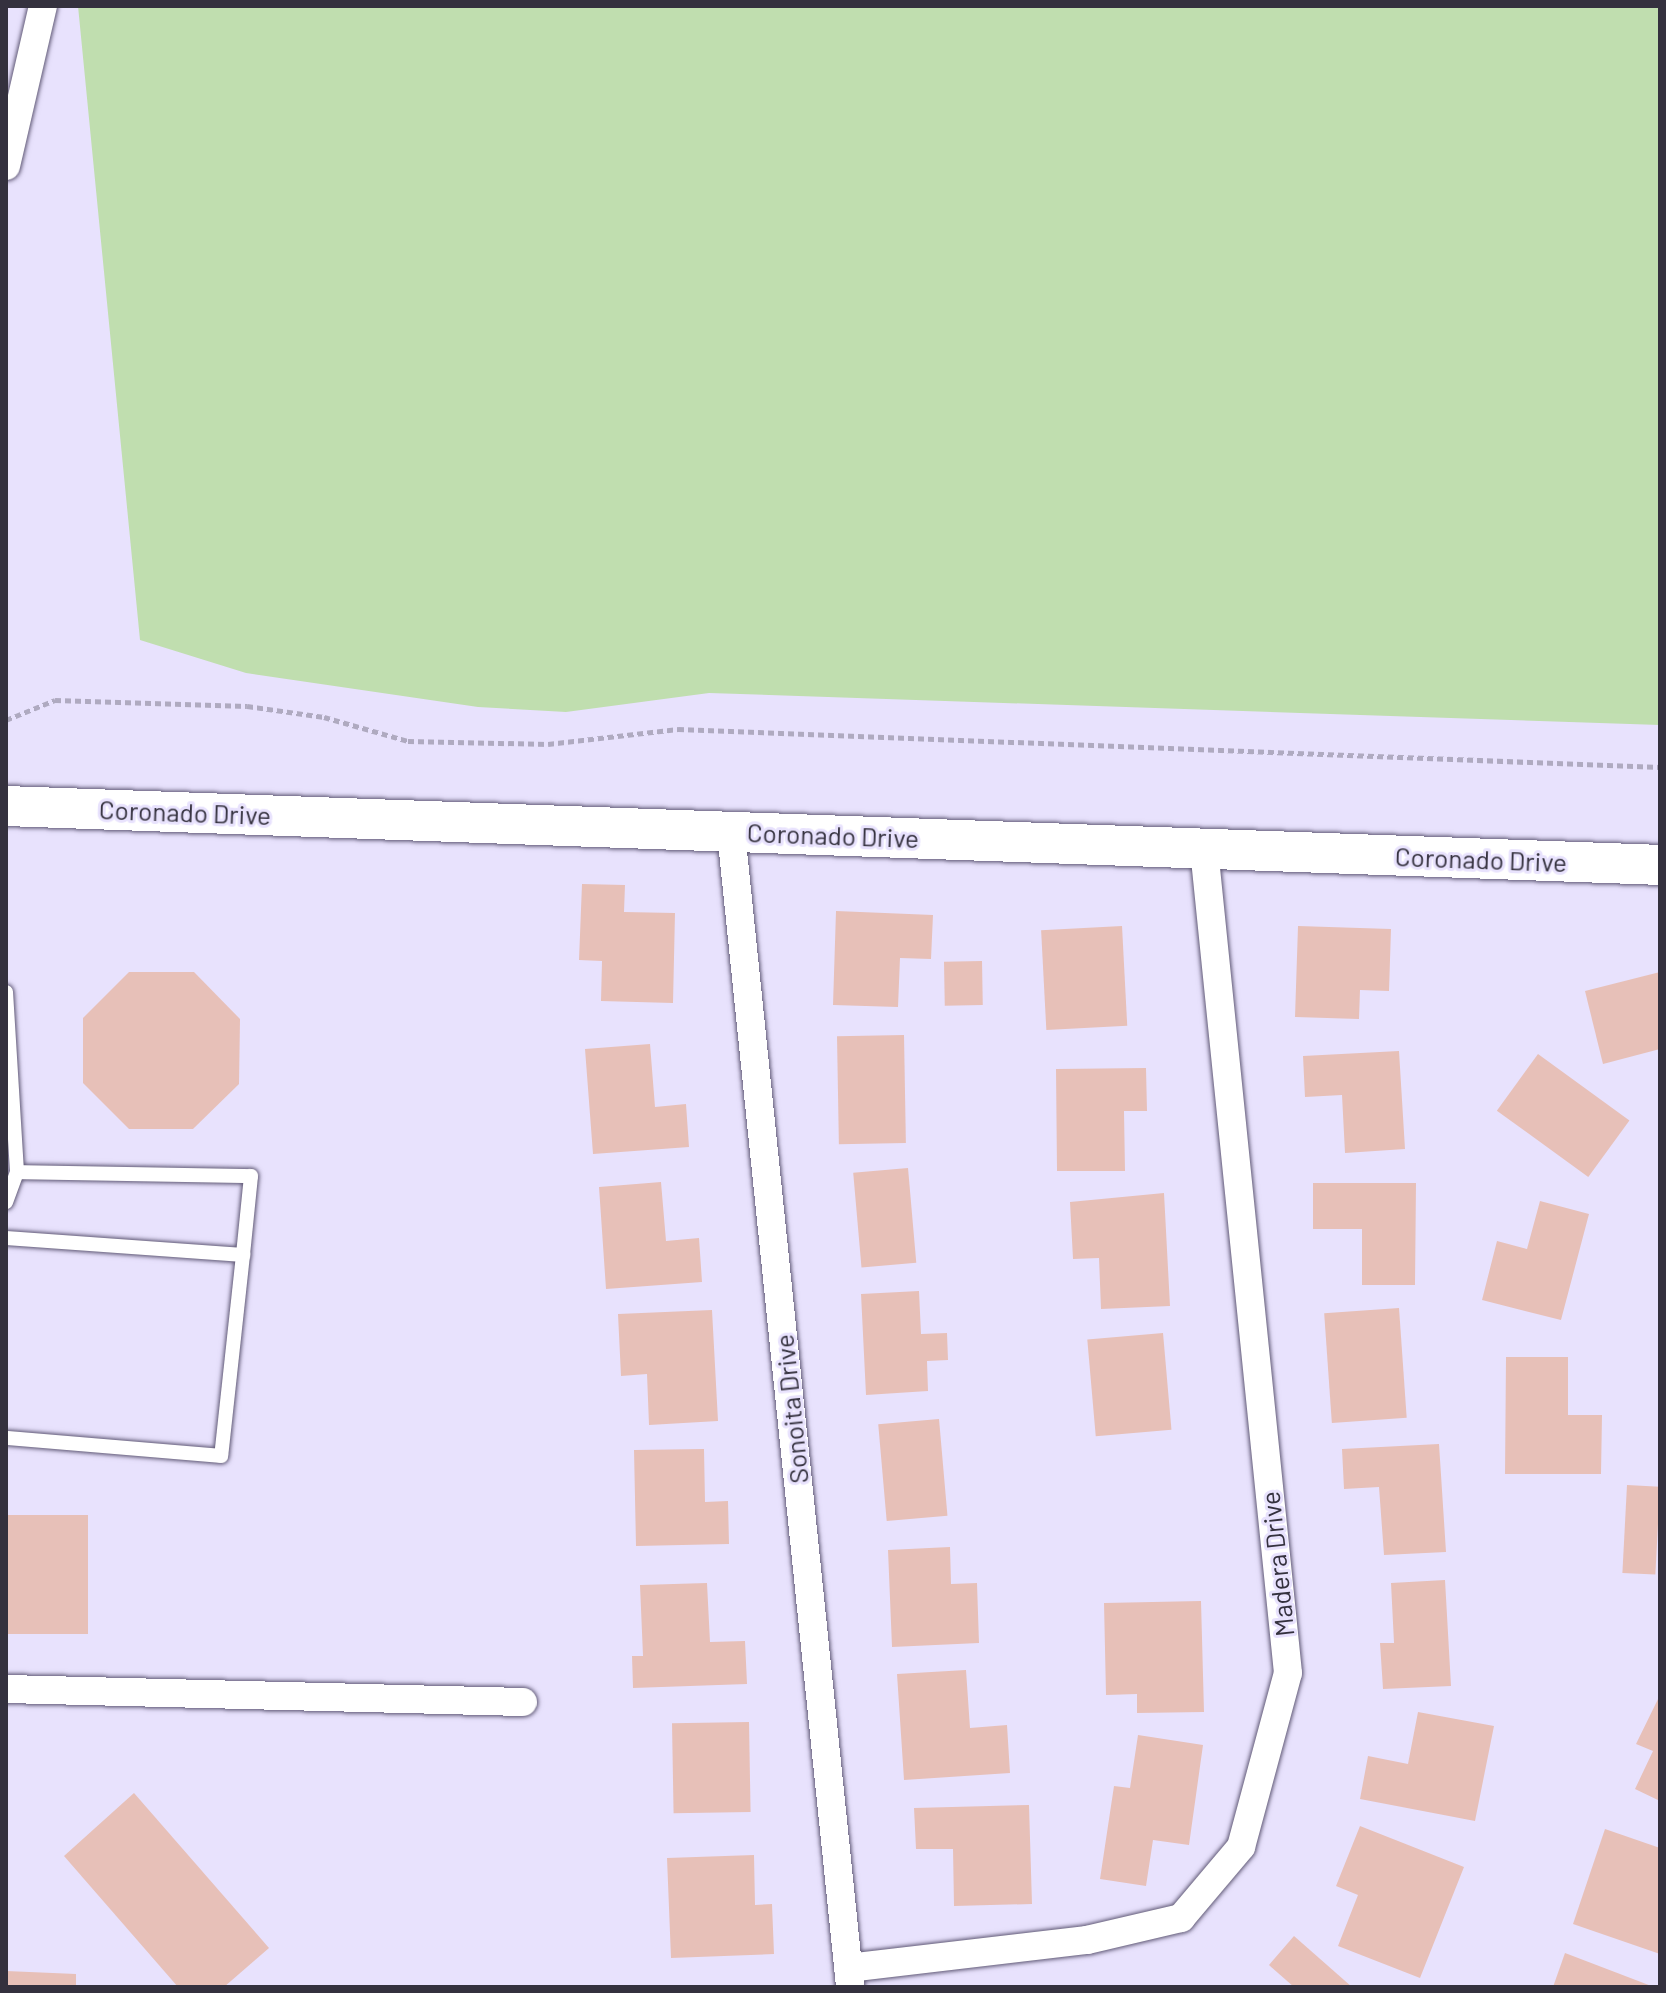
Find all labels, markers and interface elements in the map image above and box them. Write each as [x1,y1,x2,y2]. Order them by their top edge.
street label: Coronado Drive [98,793,272,831]
street label: Coronado Drive [746,816,920,854]
street label: Coronado Drive [1394,840,1568,878]
street label: Sonoita Drive [768,1333,814,1485]
street label: Madera Drive [1254,1490,1300,1638]

